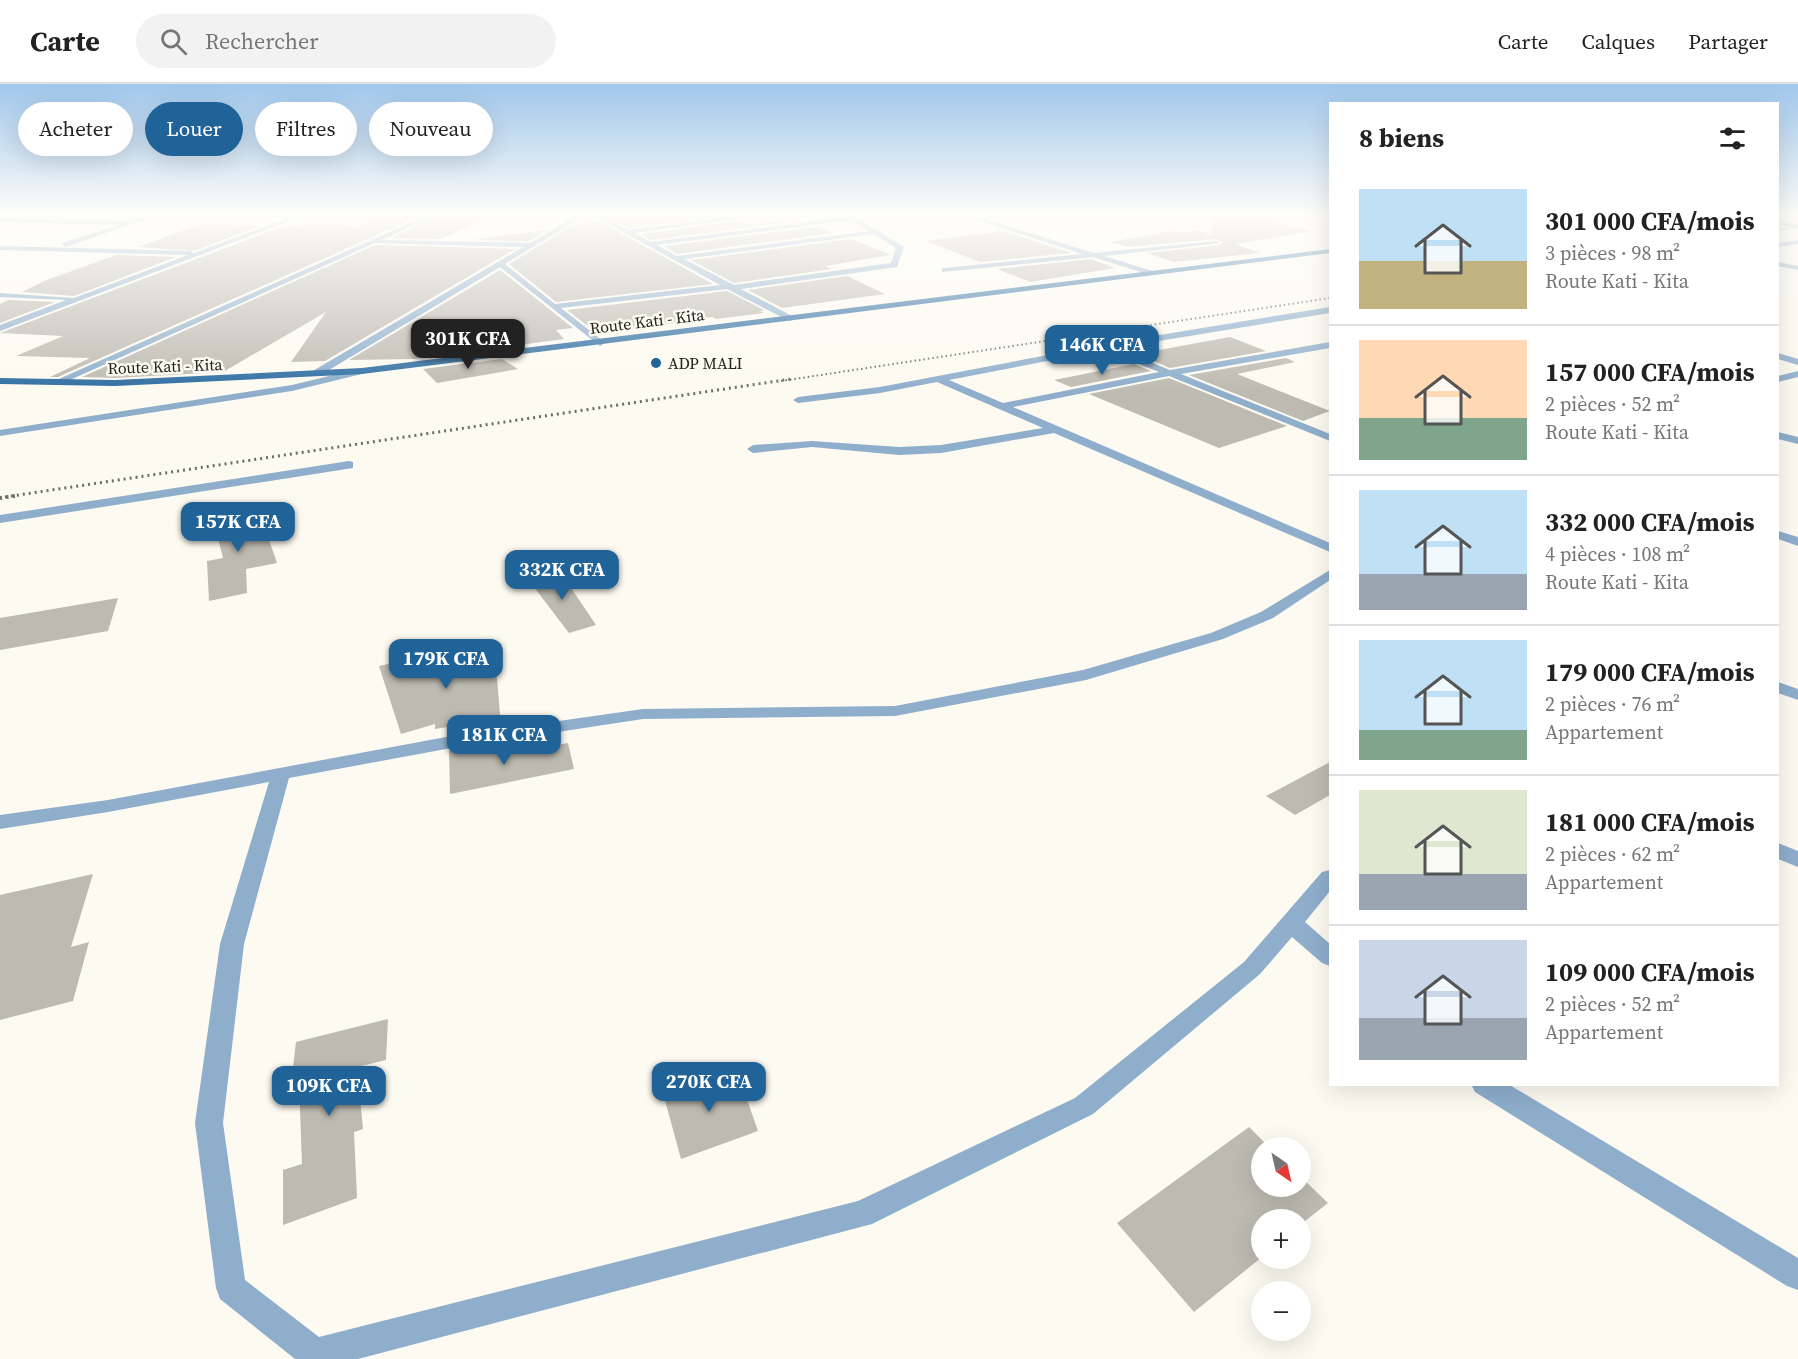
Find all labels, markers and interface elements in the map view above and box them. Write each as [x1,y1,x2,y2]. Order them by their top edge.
search box [136,14,556,68]
text: Carte [30,22,100,60]
icon: search [157,25,190,58]
text: Rechercher [205,26,319,56]
text: Carte [1498,27,1548,56]
text: Calques [1581,27,1655,56]
text: Partager [1688,27,1768,56]
chip: Acheter [18,102,133,156]
chip: Louer [145,102,243,156]
chip: Filtres [255,102,357,156]
chip: Nouveau [369,102,493,156]
text: 8 biens [1359,120,1444,156]
icon: filters [1716,122,1749,155]
text: 301 000 CFA/mois [1545,203,1755,239]
icon: home [1407,213,1479,285]
text: 3 pièces · 98 m² [1545,239,1680,267]
text: Route Kati - Kita [1545,267,1689,295]
street label: Route Kati - Kita [589,303,706,339]
pin: 301K CFA [406,319,530,370]
text: 301K CFA [425,324,511,352]
pin: 146K CFA [1040,325,1164,376]
text: 146K CFA [1059,330,1145,358]
place label: ADP MALI [668,352,743,374]
street label: Route Kati - Kita [107,353,224,379]
text: 157 000 CFA/mois [1545,354,1755,390]
marker: ADP MALI [649,356,663,370]
icon: home [1407,364,1479,436]
text: 2 pièces · 52 m² [1545,390,1680,418]
text: Route Kati - Kita [1545,418,1689,446]
pin: 157K CFA [176,502,300,553]
text: 332 000 CFA/mois [1545,504,1755,540]
text: 157K CFA [195,507,281,535]
icon: home [1407,514,1479,586]
text: 4 pièces · 108 m² [1545,540,1690,568]
pin: 332K CFA [500,550,624,601]
text: 332K CFA [519,555,605,583]
text: Route Kati - Kita [1545,568,1689,596]
pin: 179K CFA [384,639,508,690]
text: 179K CFA [403,644,489,672]
text: 179 000 CFA/mois [1545,654,1755,690]
icon: home [1407,664,1479,736]
text: 2 pièces · 76 m² [1545,690,1680,718]
pin: 181K CFA [442,715,566,766]
text: Appartement [1545,718,1663,746]
text: 181K CFA [461,720,547,748]
text: 181 000 CFA/mois [1545,804,1755,840]
icon: home [1407,814,1479,886]
text: 2 pièces · 62 m² [1545,840,1680,868]
text: Appartement [1545,868,1663,896]
text: 109 000 CFA/mois [1545,954,1755,990]
icon: home [1407,964,1479,1036]
text: 2 pièces · 52 m² [1545,990,1680,1018]
text: Appartement [1545,1018,1663,1046]
pin: 270K CFA [647,1062,771,1113]
pin: 109K CFA [267,1066,391,1117]
text: 270K CFA [666,1067,752,1095]
text: 109K CFA [286,1071,372,1099]
north arrow [1251,1137,1311,1197]
map controls [1251,1137,1311,1341]
button: + [1251,1209,1311,1269]
button: − [1251,1281,1311,1341]

